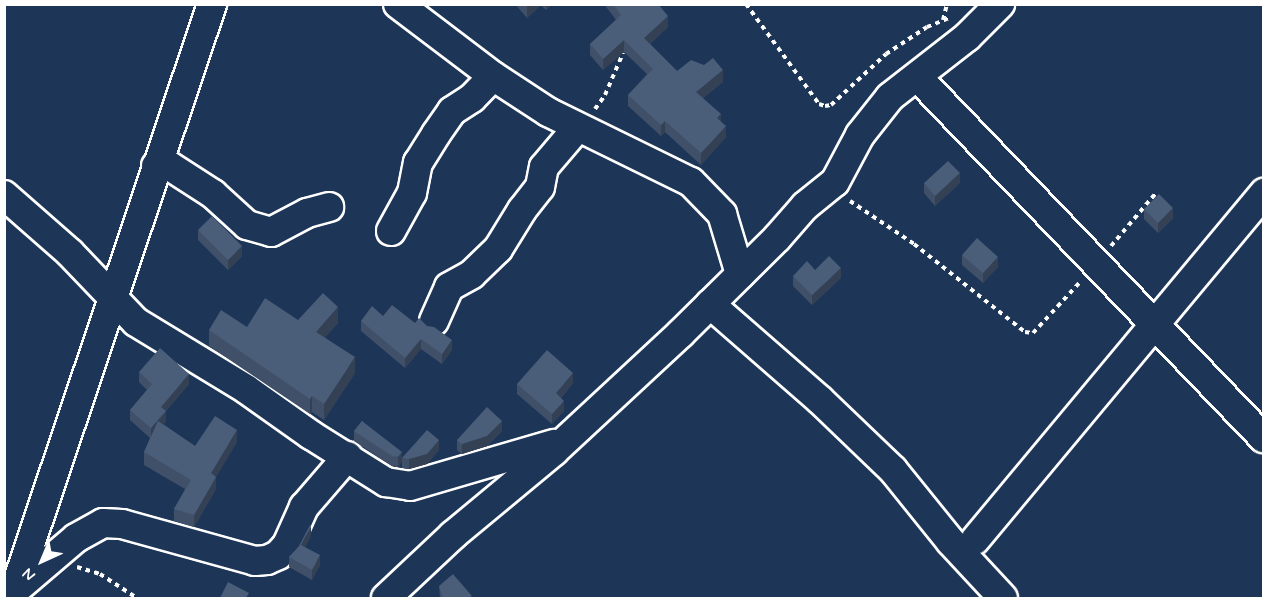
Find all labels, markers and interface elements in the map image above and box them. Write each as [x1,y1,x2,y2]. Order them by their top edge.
north arrow [12,531,72,591]
text: N [18,563,40,586]

